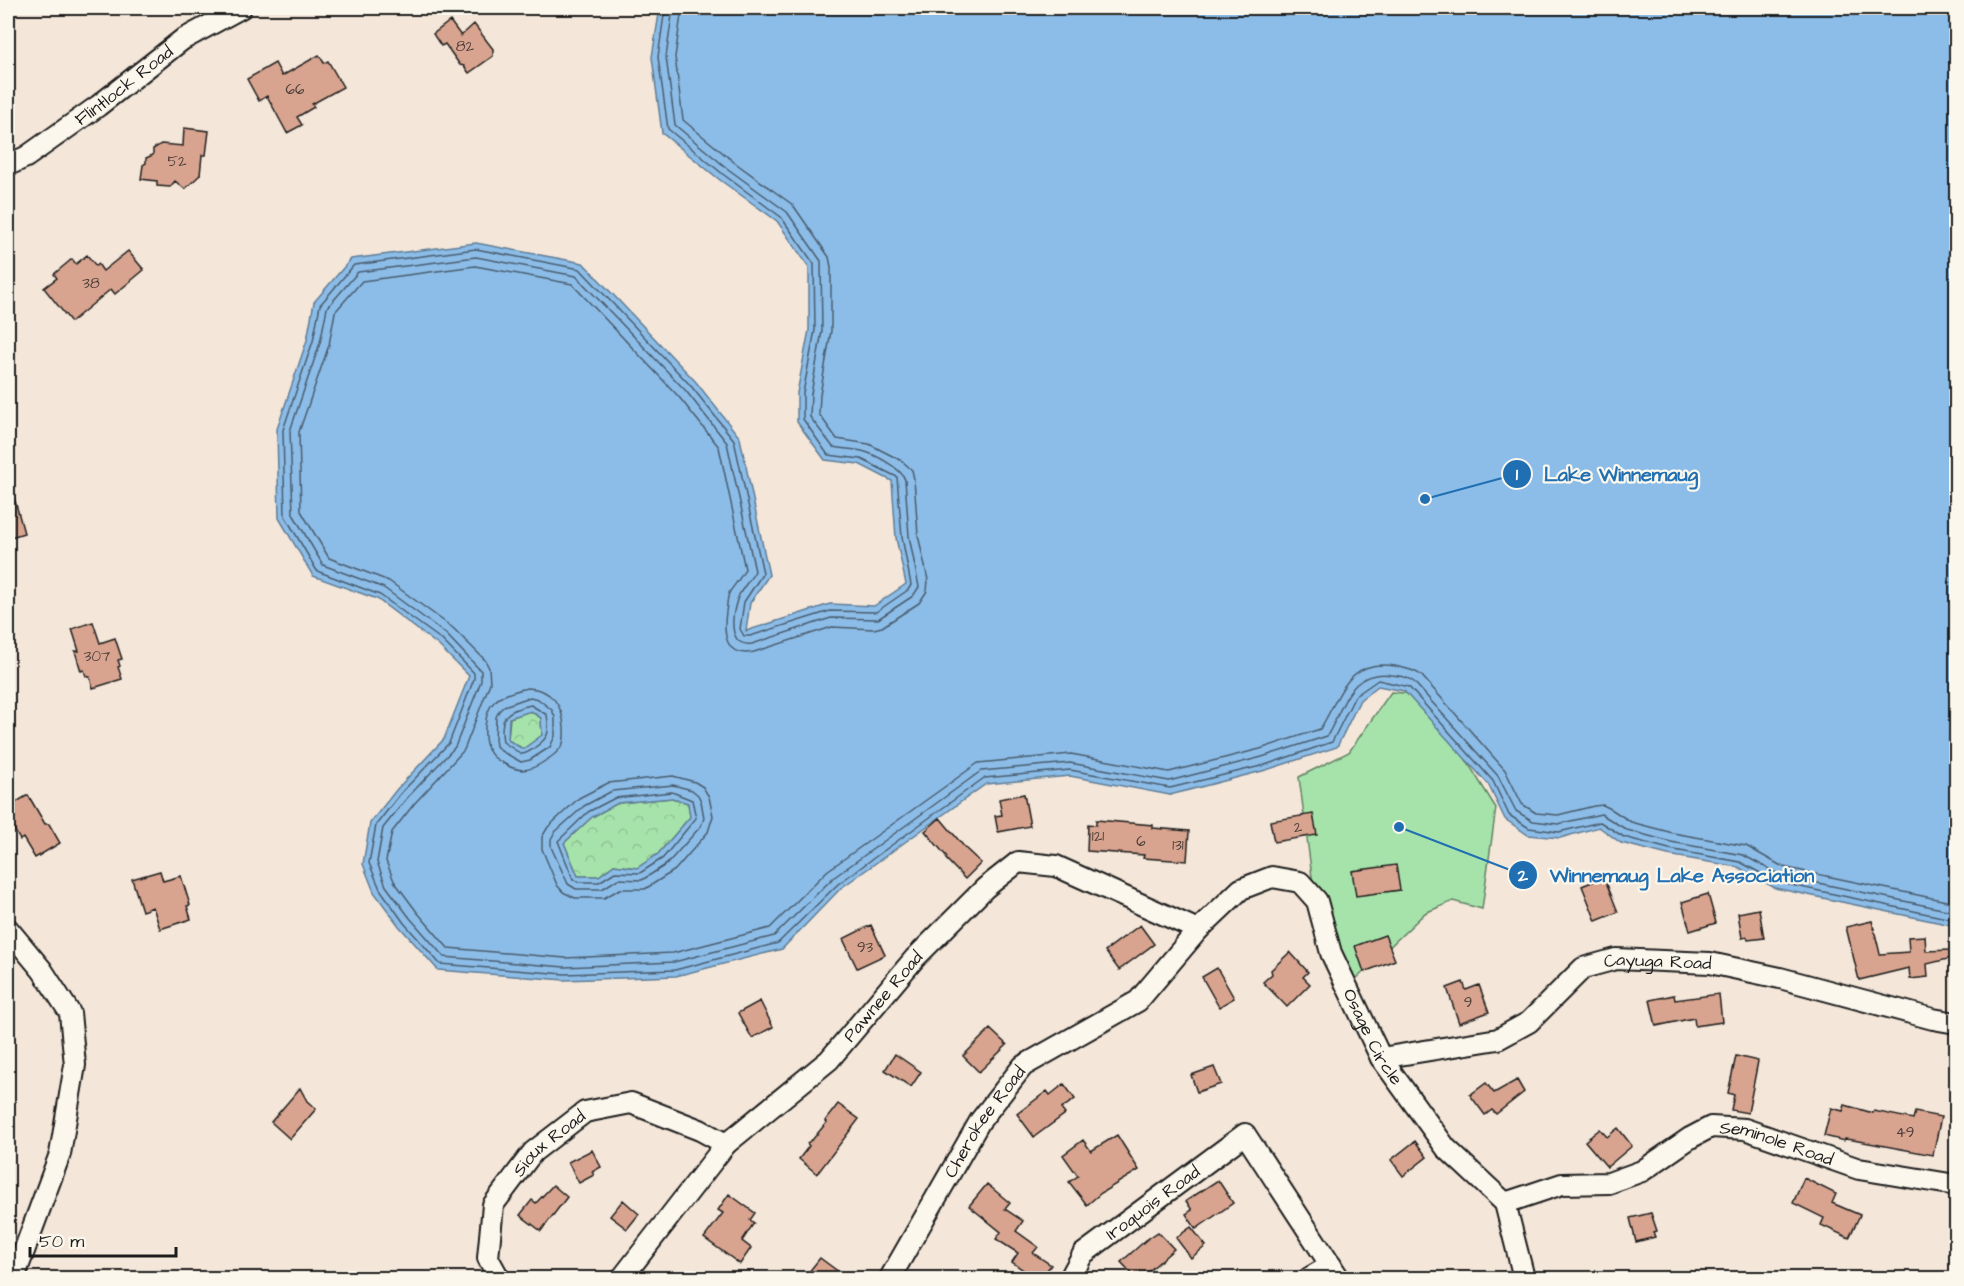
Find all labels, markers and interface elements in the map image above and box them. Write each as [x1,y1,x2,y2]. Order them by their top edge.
house number: 82 [456,36,475,57]
street label: Flintlock Road [70,40,179,132]
house number: 66 [286,79,305,100]
house number: 52 [167,151,187,172]
house number: 38 [82,273,100,294]
callout: Lake Winnemaug [1502,455,1710,493]
text: Lake Winnemaug [1544,461,1699,490]
text: 1 [1516,462,1519,487]
house number: 307 [84,646,110,667]
house number: 2 [1294,817,1303,838]
house number: 121 [1092,826,1104,847]
house number: 6 [1136,831,1146,852]
house number: 131 [1172,835,1184,856]
callout: Winnemaug Lake Association [1508,856,1826,894]
text: Winnemaug Lake Association [1549,862,1814,891]
text: 2 [1517,863,1529,888]
house number: 93 [857,937,873,958]
street label: Pawnee Road [837,945,929,1048]
street label: Cayuga Road [1601,947,1712,976]
street label: Osage Circle [1337,985,1409,1090]
house number: 9 [1464,992,1472,1013]
street label: Cherokee Road [938,1061,1032,1182]
street label: Sioux Road [507,1104,591,1182]
street label: Seminole Road [1719,1116,1837,1172]
house number: 49 [1896,1122,1914,1143]
street label: Iroquois Road [1101,1160,1205,1246]
scale bar [30,1220,176,1258]
text: 50 m [39,1229,84,1254]

